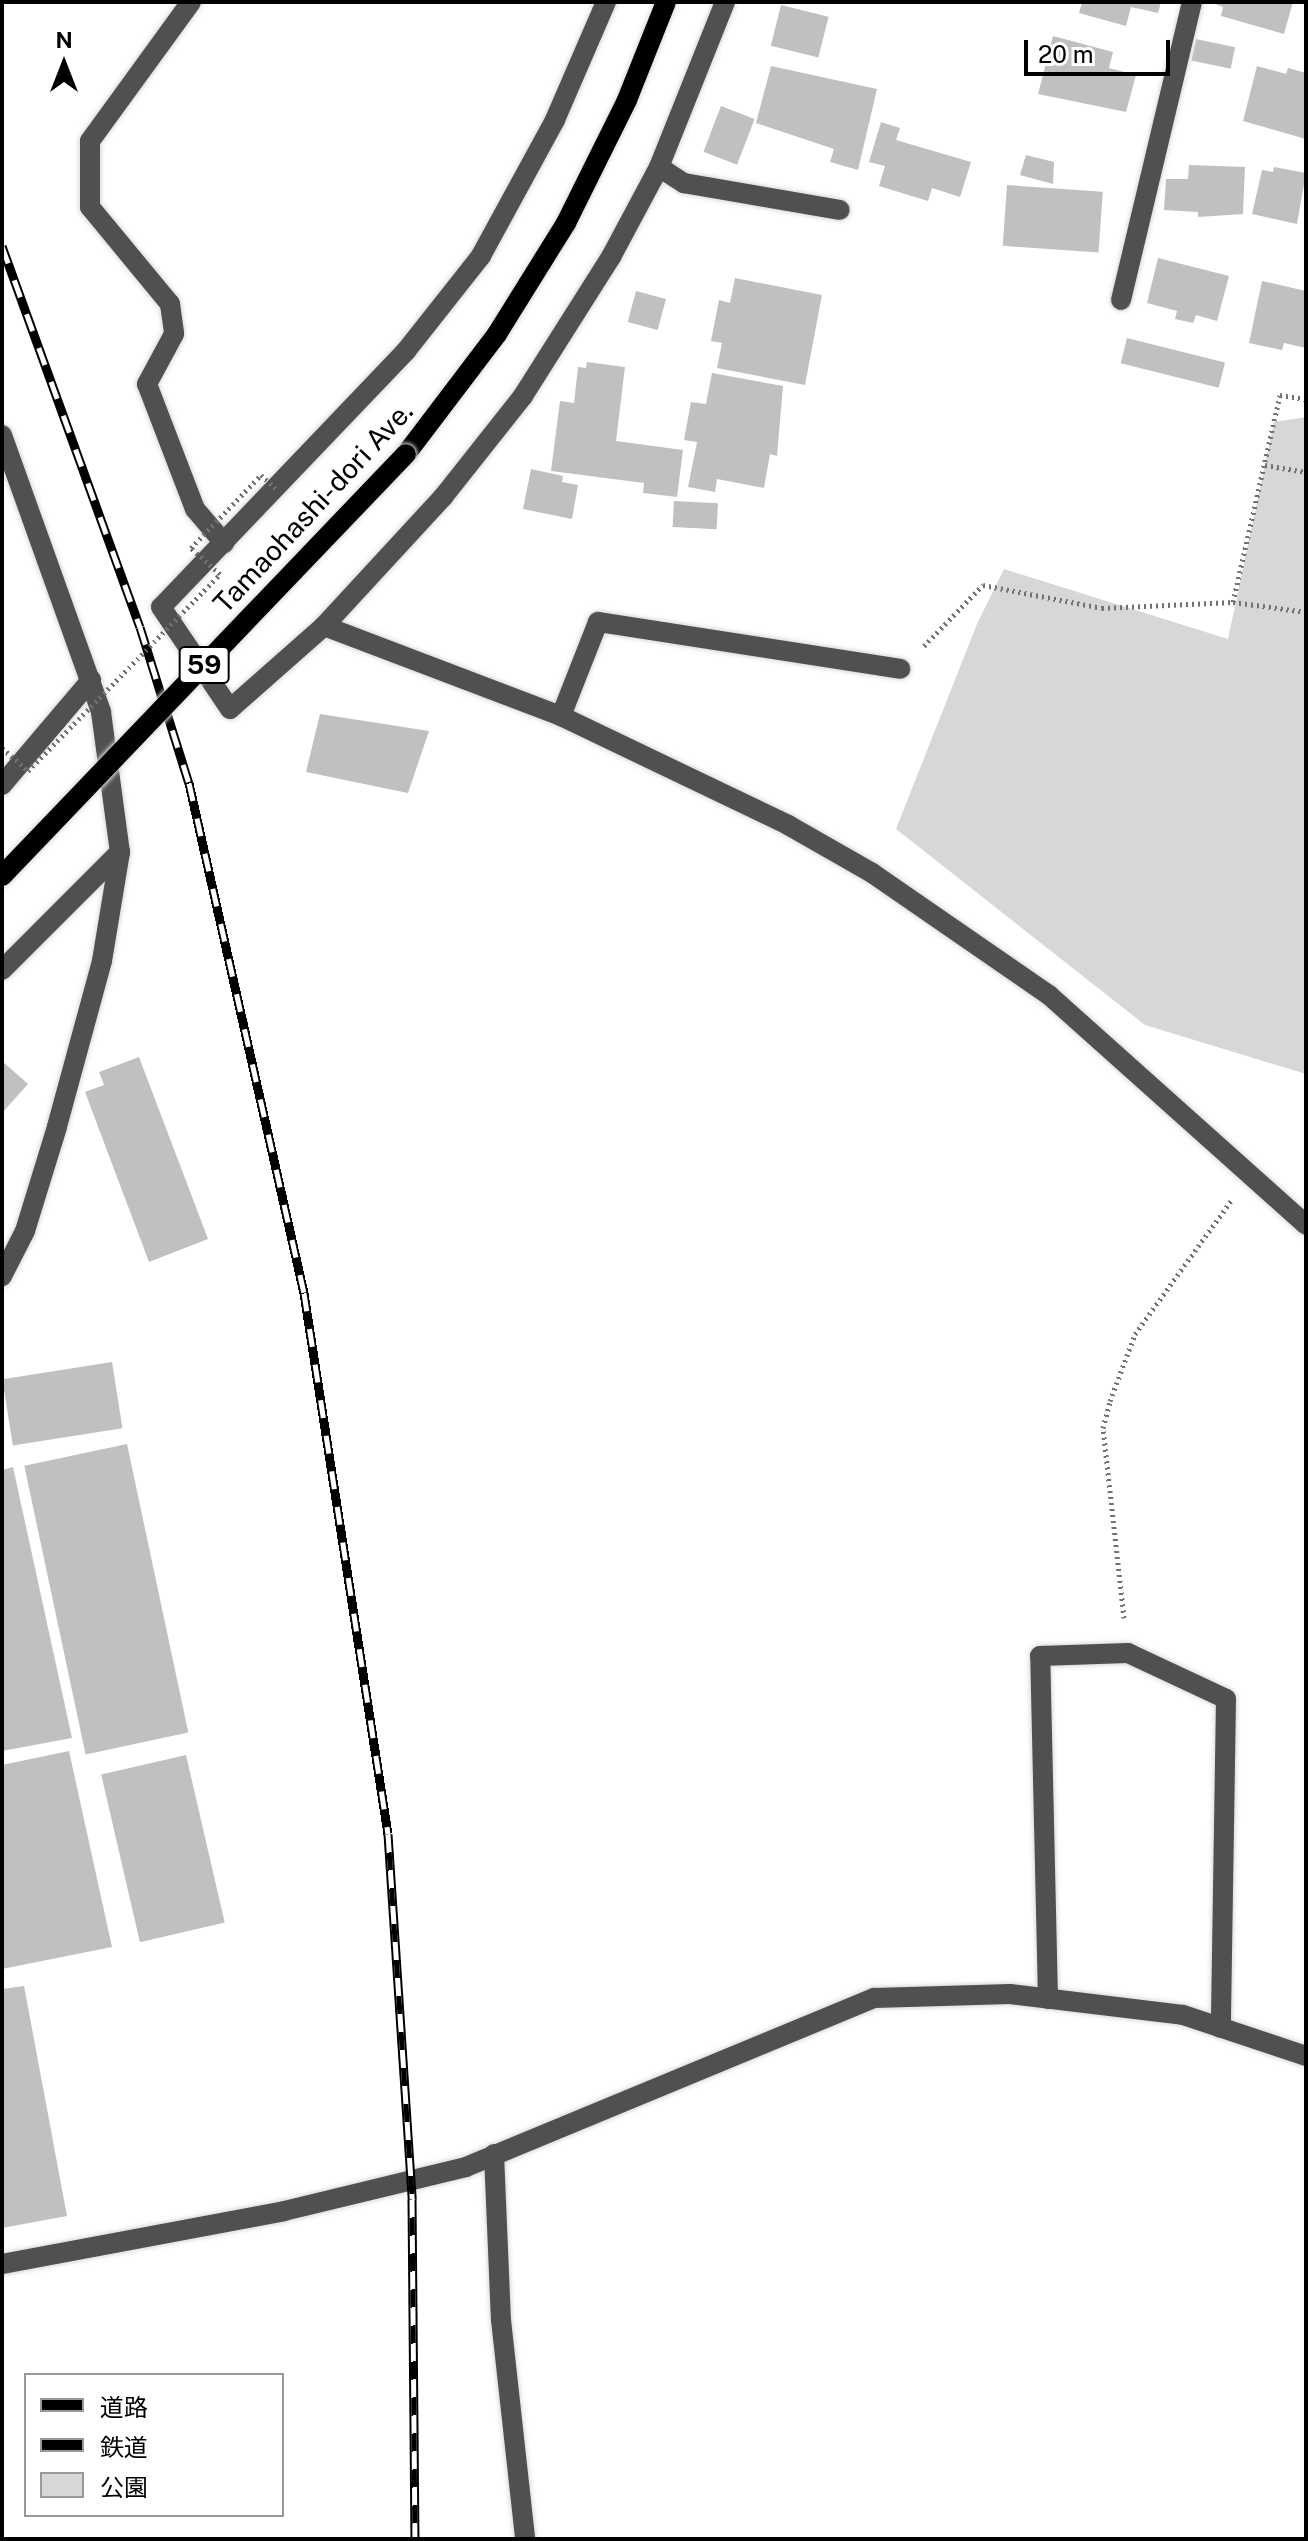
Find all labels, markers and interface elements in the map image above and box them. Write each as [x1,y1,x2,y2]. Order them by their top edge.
north arrow [24,24,104,104]
scale bar [1028,24,1174,74]
text: N [55,27,73,53]
text: 20 m [1038,40,1094,68]
street label: Tamaohashi-dori Ave. [206,394,420,620]
road number: 59 [178,643,230,687]
legend [24,2373,284,2517]
text: 道路 [100,2393,148,2421]
text: 鉄道 [100,2433,148,2461]
text: 公園 [100,2473,148,2501]

